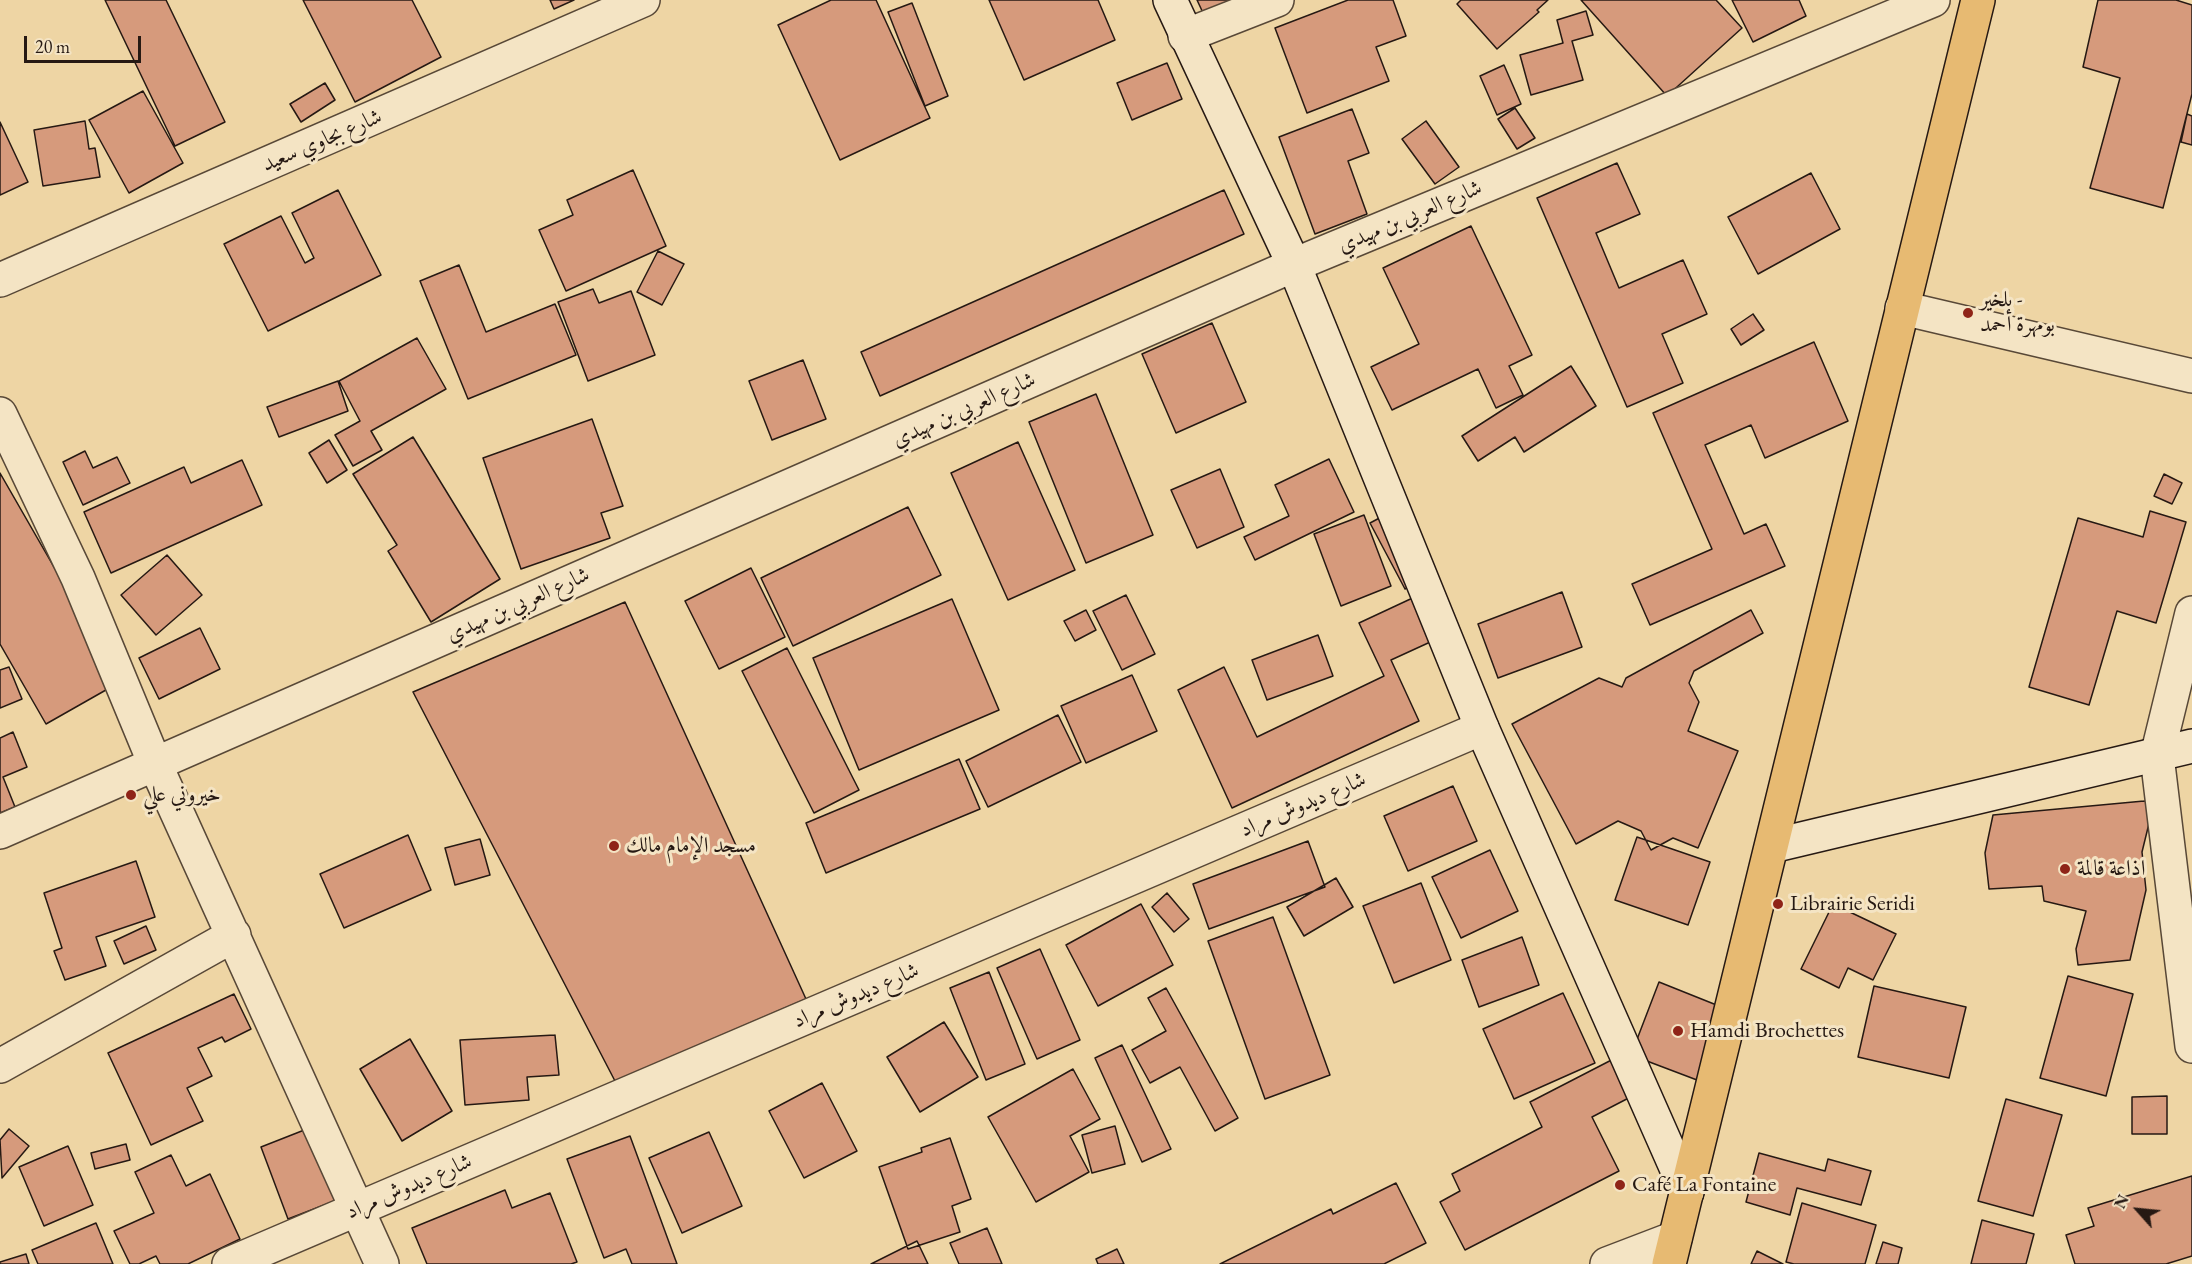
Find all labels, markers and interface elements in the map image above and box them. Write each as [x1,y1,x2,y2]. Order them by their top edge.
scale bar [27,24,144,62]
text: 20 m [35,35,70,58]
street label: شارع بجاوي سعيد [258,104,386,178]
street label: شارع العربي بن مهيدي [1334,175,1486,259]
place label: بلخير - بومهرة أحمد [1980,287,2055,338]
marker: بلخير - بومهرة أحمد [1961,306,1975,320]
street label: شارع العربي بن مهيدي [888,367,1040,453]
street label: شارع العربي بن مهيدي [442,562,594,648]
street label: شارع ديدوش مراد [1236,767,1370,843]
place label: خيروني علي [143,782,221,808]
marker: خيروني علي [124,788,138,802]
place label: مسجد الإمام مالك [626,833,756,859]
marker: مسجد الإمام مالك [607,839,621,853]
place label: اذاعة قالمة [2077,856,2145,882]
marker: اذاعة قالمة [2058,862,2072,876]
place label: Librairie Seridi [1790,891,1915,917]
marker: Librairie Seridi [1771,897,1785,911]
street label: شارع ديدوش مراد [789,958,923,1034]
place label: Hamdi Brochettes [1690,1018,1844,1044]
marker: Hamdi Brochettes [1671,1024,1685,1038]
street label: شارع ديدوش مراد [342,1149,476,1225]
place label: Café La Fontaine [1632,1172,1776,1198]
marker: Café La Fontaine [1613,1178,1627,1192]
north arrow [2108,1180,2168,1240]
text: N [2109,1191,2134,1212]

